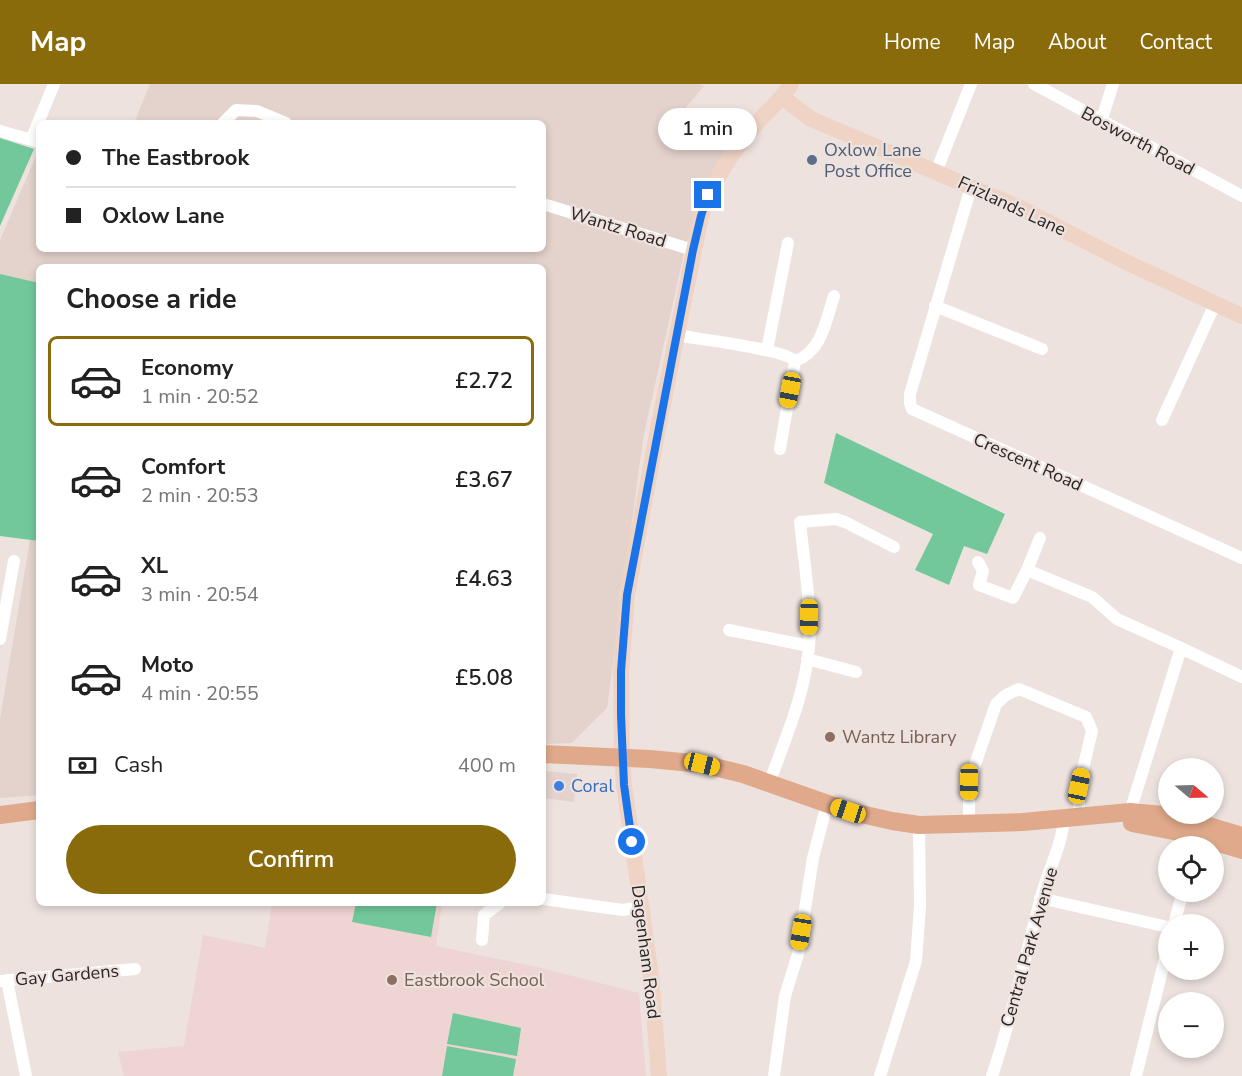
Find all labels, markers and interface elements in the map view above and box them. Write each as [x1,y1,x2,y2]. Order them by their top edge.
text: Map [30,23,86,61]
text: Home [884,28,941,56]
text: Map [974,28,1015,56]
text: About [1048,28,1106,56]
text: Contact [1139,28,1212,56]
street label: Bosworth Road [1077,101,1199,181]
callout: 1 min [658,108,758,150]
text: 1 min [682,115,733,142]
place label: Oxlow Lane Post Office [824,138,921,183]
text: The Eastbrook [102,143,249,173]
marker: Oxlow Lane Post Office [805,153,819,167]
street label: Frizlands Lane [954,170,1070,242]
route end [694,181,721,208]
text: Oxlow Lane [102,201,225,231]
street label: Wantz Road [567,201,669,253]
text: Choose a ride [66,281,237,318]
text: Economy [141,353,233,383]
icon: car [69,354,123,408]
text: £2.72 [455,366,513,396]
car [778,371,802,409]
text: 1 min · 20:52 [141,383,259,410]
street label: Crescent Road [969,427,1087,497]
text: Comfort [141,452,225,482]
icon: car [69,453,123,507]
text: £3.67 [455,465,513,495]
text: 2 min · 20:53 [141,482,259,509]
text: XL [141,551,168,581]
icon: car [69,552,123,606]
text: £4.63 [455,564,513,594]
text: 3 min · 20:54 [141,581,259,608]
car [800,599,818,635]
text: Moto [141,650,194,680]
icon: car [69,651,123,705]
text: £5.08 [455,663,513,693]
text: 4 min · 20:55 [141,680,259,707]
place label: Wantz Library [842,725,957,749]
marker: Wantz Library [823,730,837,744]
icon: cash [66,749,99,782]
text: Cash [114,750,163,780]
car [682,751,722,777]
text: 400 m [458,752,516,779]
north arrow [1158,758,1224,824]
map controls [1158,758,1224,1058]
car [960,764,978,800]
car [1066,767,1092,805]
place label: Coral [571,774,614,798]
marker: Coral [552,779,566,793]
car [828,797,868,825]
button: Confirm [66,825,516,894]
route start [618,828,645,855]
button: locate [1158,836,1224,902]
street label: Central Park Avenue [995,864,1063,1030]
street label: Dagenham Road [626,884,666,1020]
car [789,913,813,951]
button: + [1158,914,1224,980]
street label: Gay Gardens [14,959,120,991]
place label: Eastbrook School [404,968,545,992]
marker: Eastbrook School [385,973,399,987]
button: − [1158,992,1224,1058]

